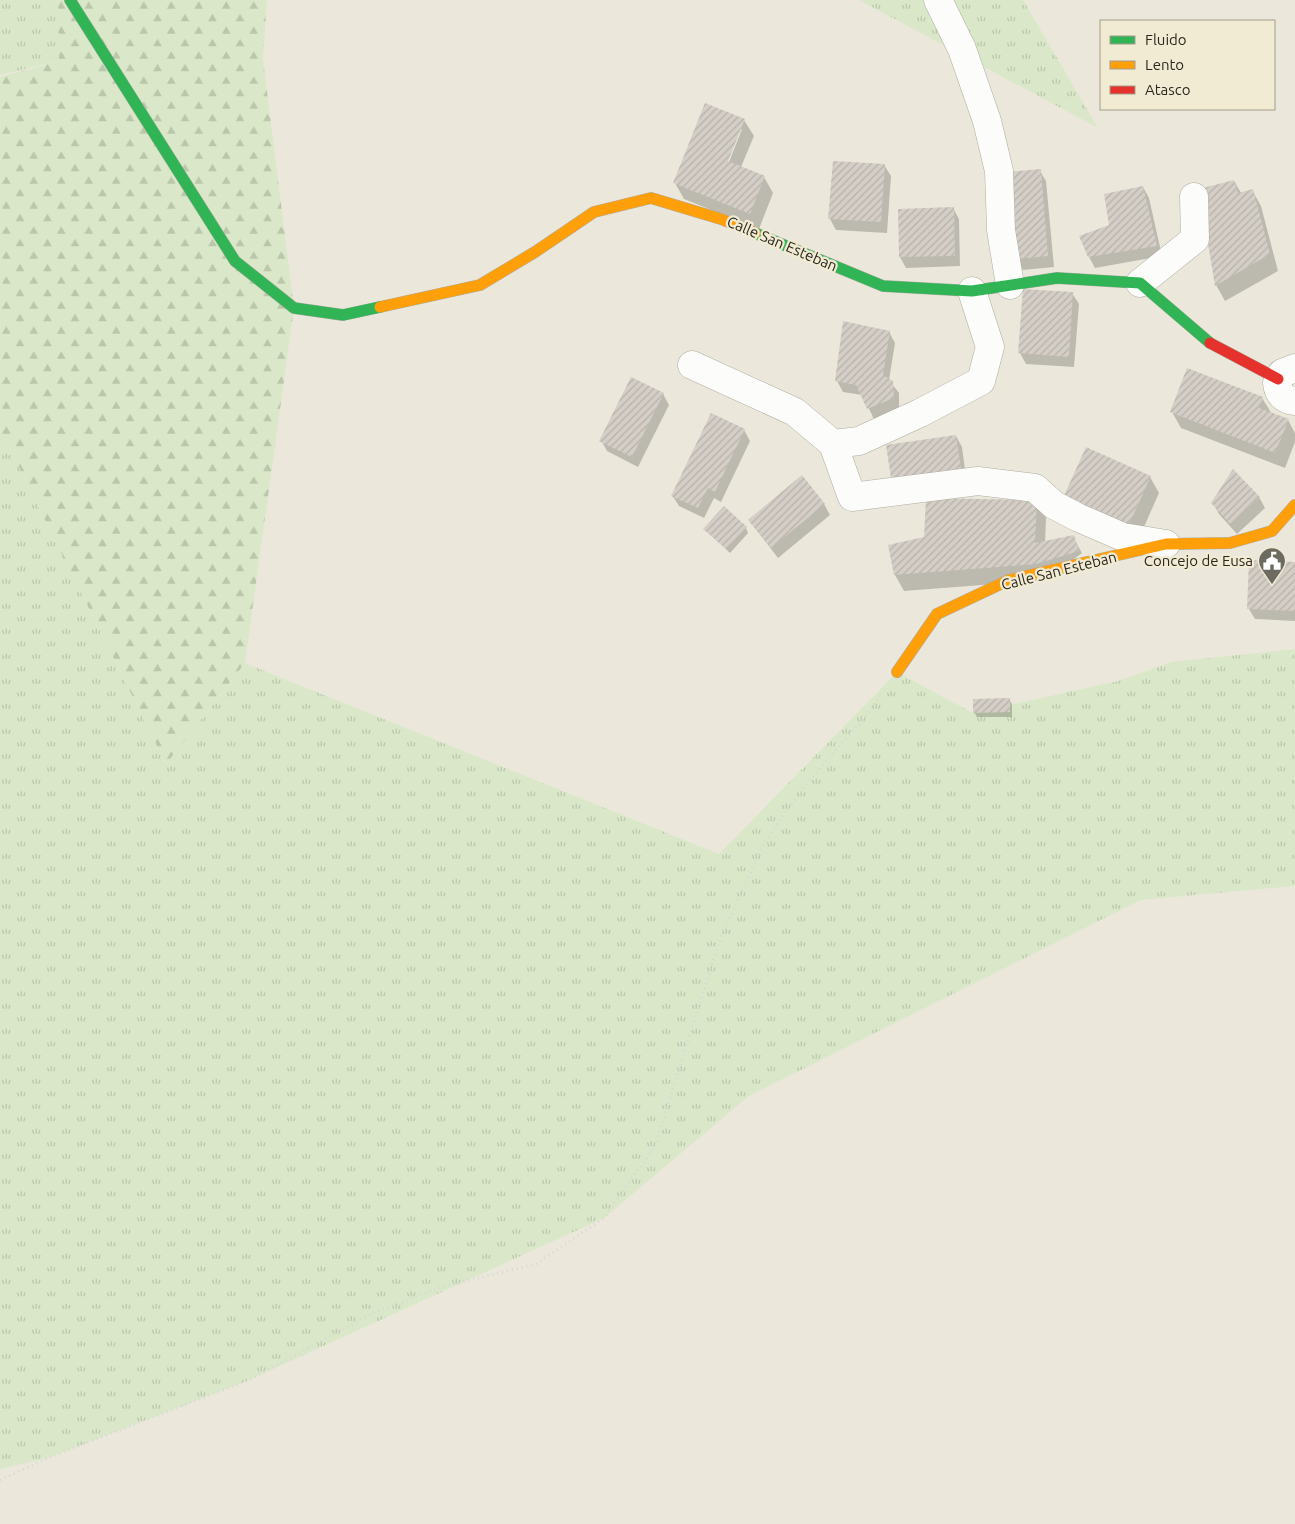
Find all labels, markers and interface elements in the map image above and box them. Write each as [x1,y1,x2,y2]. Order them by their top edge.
legend [1100,20,1275,110]
text: Fluido [1145,31,1187,48]
text: Lento [1145,56,1184,73]
text: Atasco [1145,81,1191,98]
street label: Calle San Esteban [724,213,840,274]
public building icon: Concejo de Eusa [1257,546,1287,585]
street label: Calle San Esteban [999,548,1118,593]
place label: Concejo de Eusa [1144,552,1253,569]

